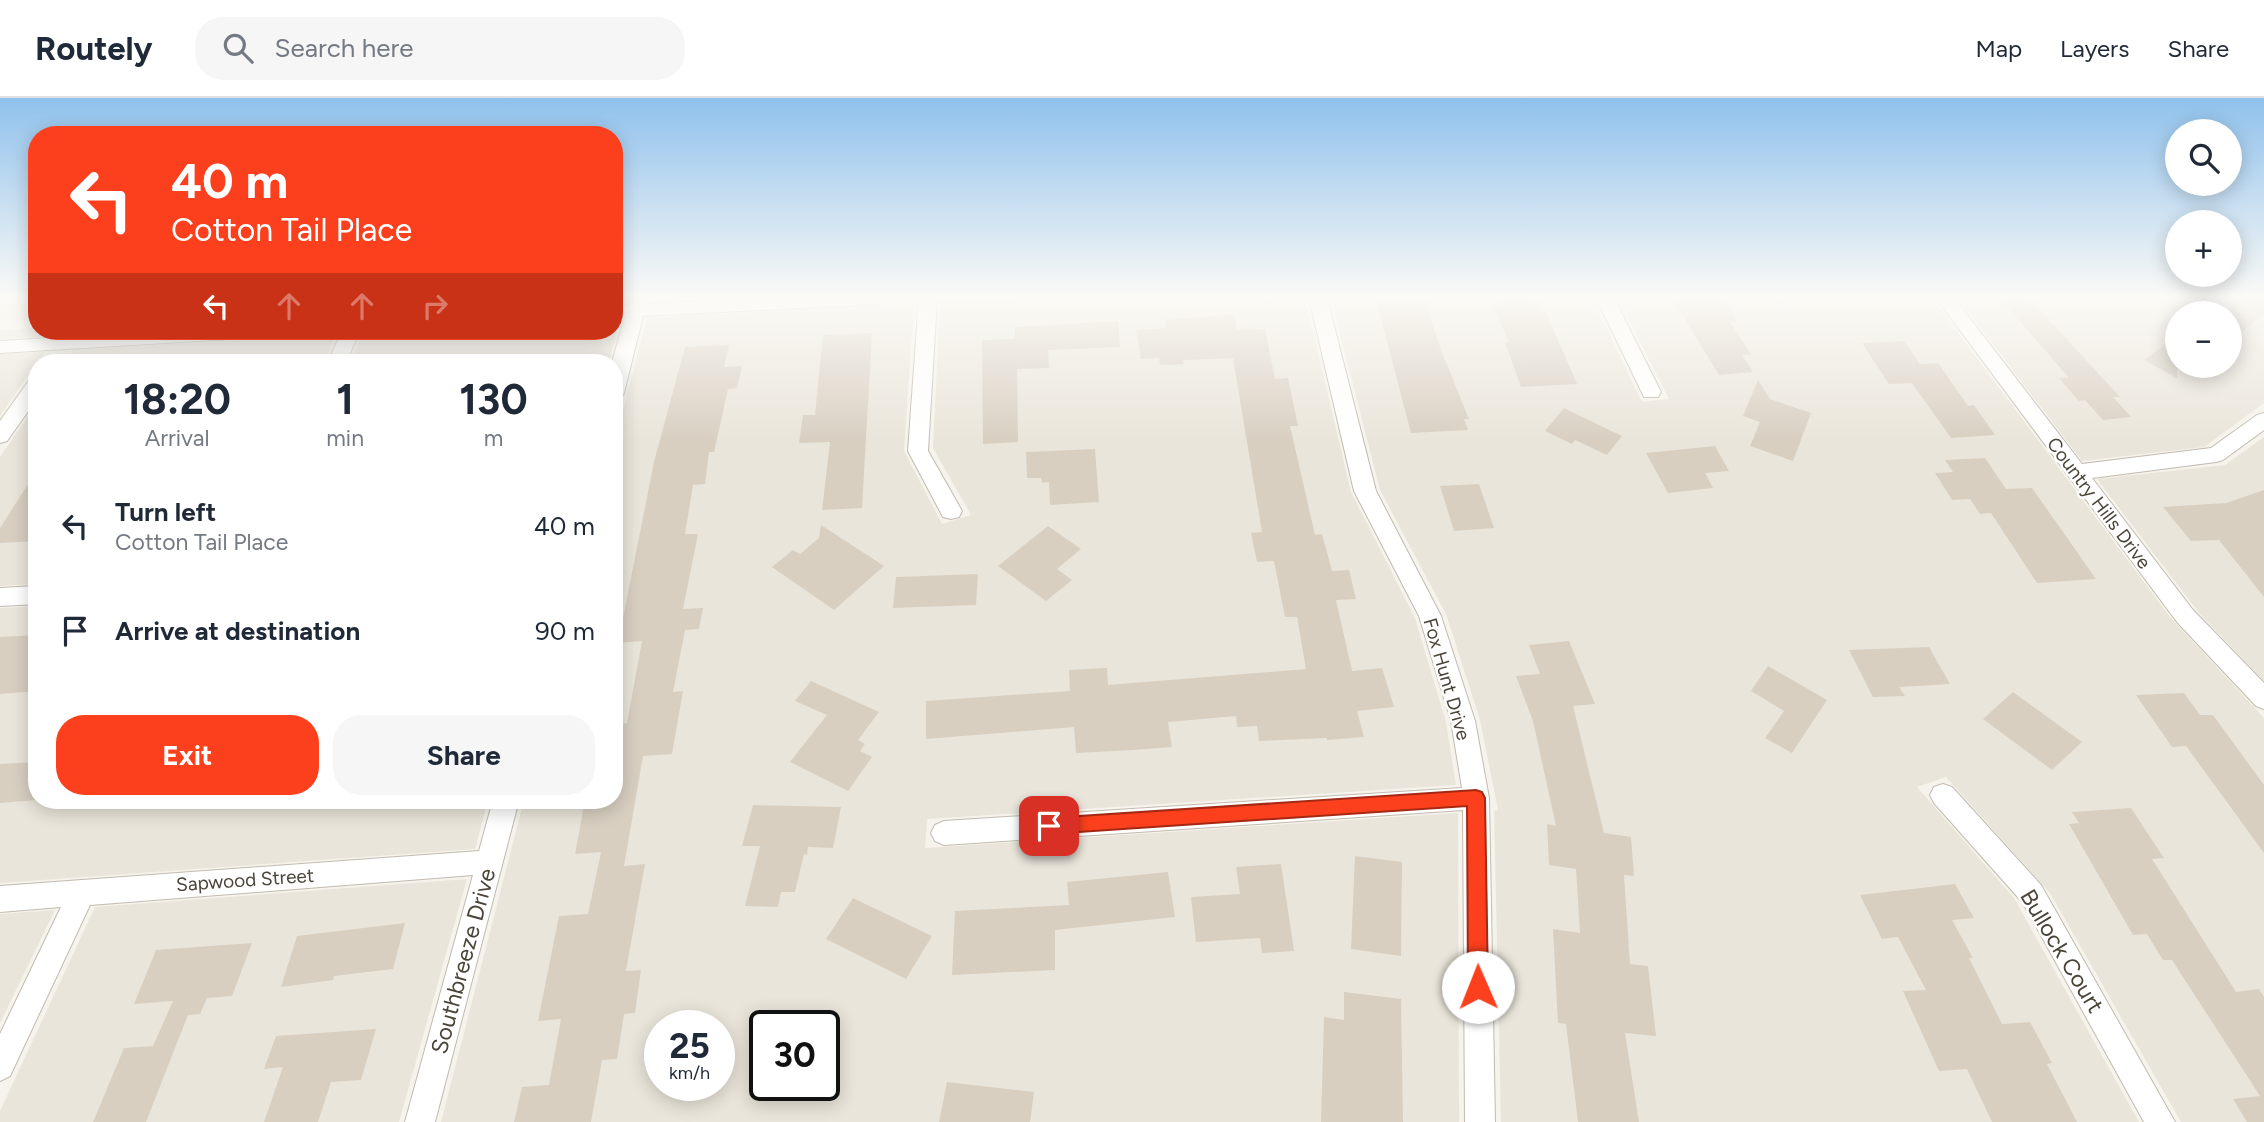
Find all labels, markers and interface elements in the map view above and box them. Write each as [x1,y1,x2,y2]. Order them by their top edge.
search box [195,17,685,80]
text: Routely [35,29,153,68]
icon: search [219,29,257,67]
text: Search here [275,32,414,64]
text: Map [1975,34,2022,63]
text: Layers [2060,34,2129,63]
text: Share [2167,34,2229,63]
map controls [2165,119,2242,378]
button: search [2165,119,2242,196]
text: 40 m [171,151,288,210]
icon: left [56,154,147,245]
button: + [2165,210,2242,287]
text: Cotton Tail Place [171,211,412,249]
icon: left [197,287,235,325]
icon: ahead [270,287,308,325]
icon: ahead [343,287,381,325]
icon: right [416,287,454,325]
button: − [2165,301,2242,378]
text: 18:20 [123,374,231,425]
text: 1 [336,374,354,425]
text: 130 [459,374,528,425]
text: Arrival [145,424,210,452]
text: min [326,424,364,452]
text: m [484,424,503,452]
street label: Country Hills Drive [2042,433,2156,573]
text: Turn left [115,496,216,528]
icon: left [56,507,94,545]
text: 40 m [534,510,595,542]
text: Cotton Tail Place [115,528,288,556]
icon: arrive [56,612,94,650]
text: Arrive at destination [115,615,360,647]
text: 90 m [535,615,595,647]
street label: Fox Hunt Drive [1419,615,1475,743]
button: Exit [56,715,319,795]
button: Share [333,715,595,795]
pin [1019,796,1079,856]
icon: arrive [1030,807,1068,845]
street label: Sapwood Street [175,864,315,896]
street label: Southbreeze Drive [425,865,501,1057]
street label: Bullock Court [2014,884,2110,1018]
position arrow [1441,950,1515,1024]
speed limit sign: 30 [749,1010,840,1101]
text: 25 [669,1025,710,1067]
text: km/h [669,1062,710,1084]

